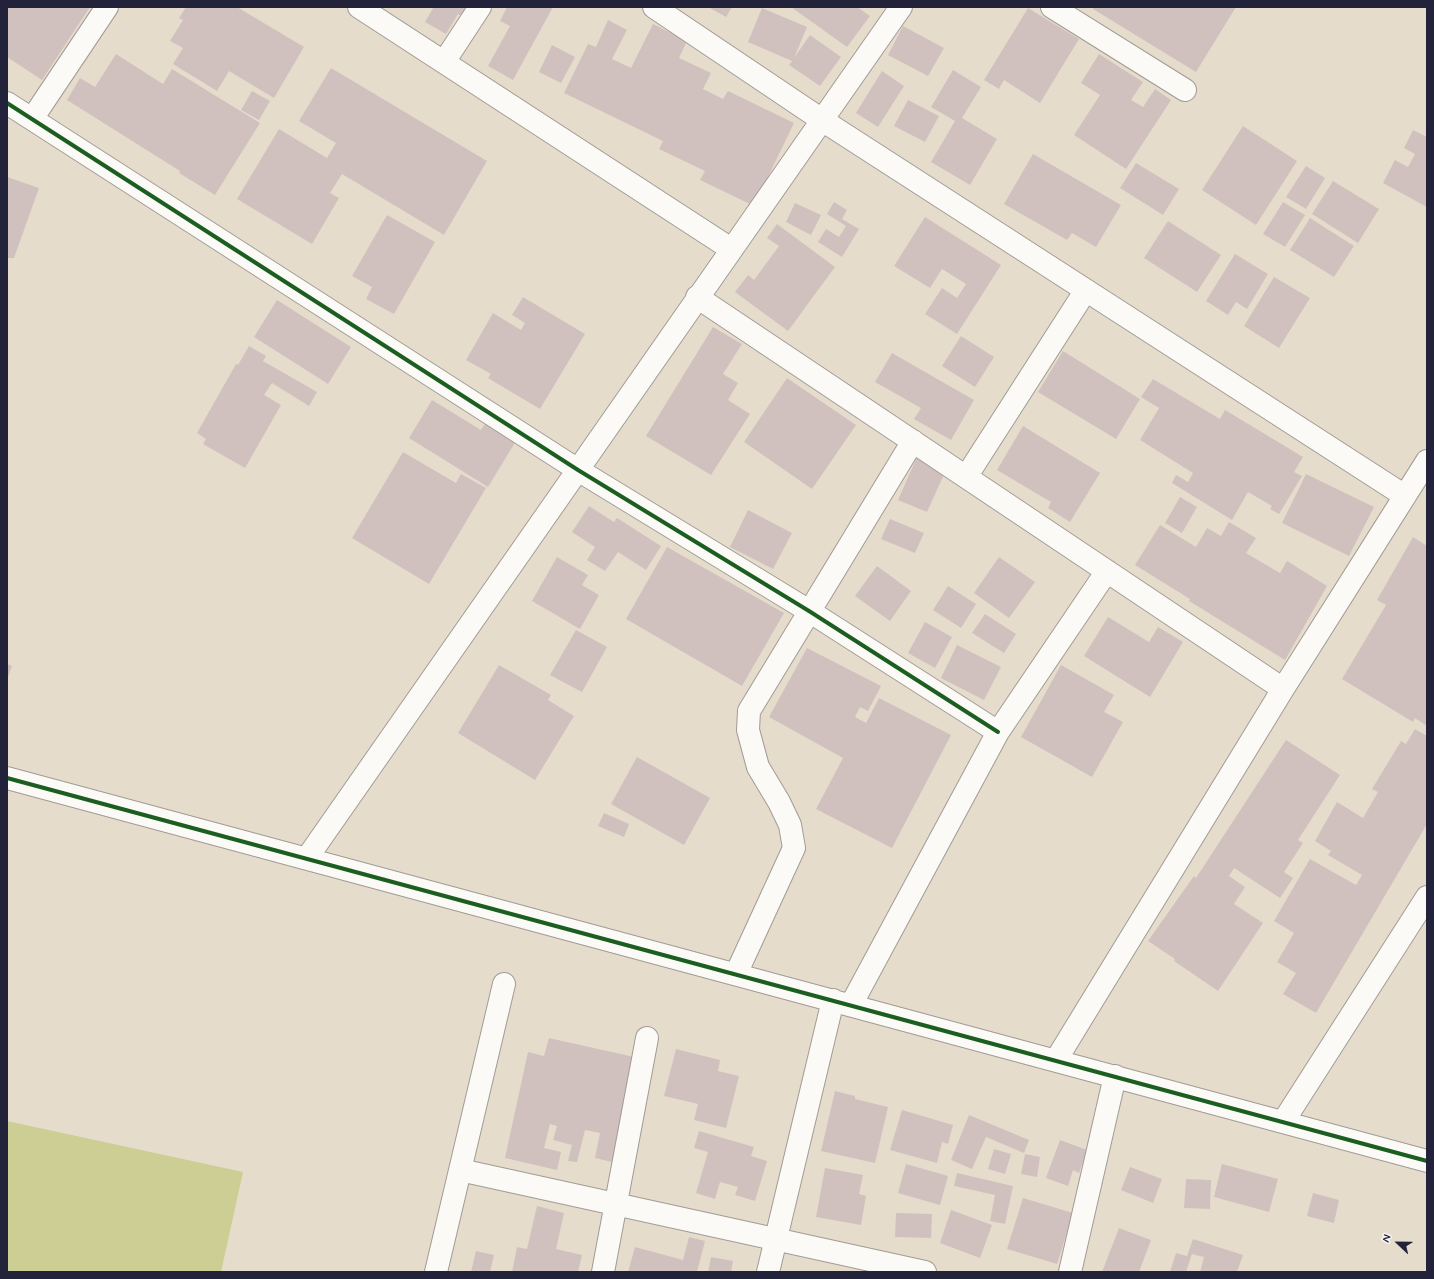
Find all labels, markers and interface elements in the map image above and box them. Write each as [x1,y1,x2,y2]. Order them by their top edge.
north arrow [1378,1223,1418,1263]
text: N [1379,1232,1395,1245]

